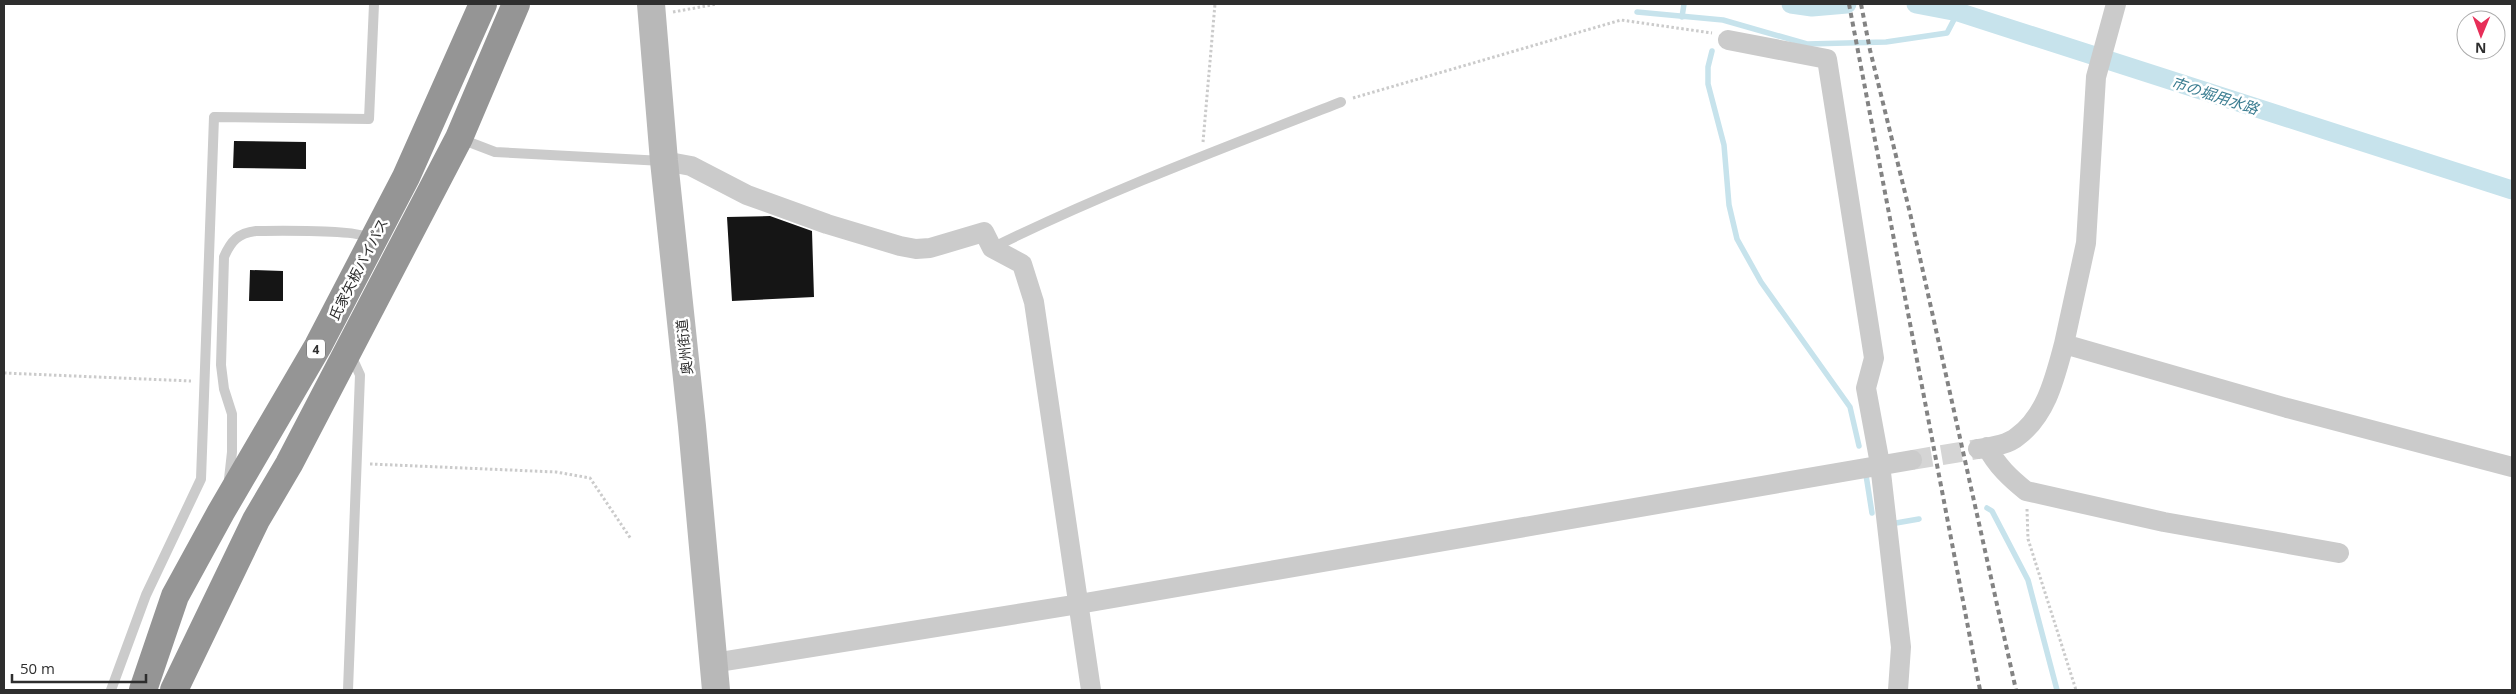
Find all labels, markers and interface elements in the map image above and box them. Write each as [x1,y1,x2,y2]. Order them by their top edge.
north arrow [2456,10,2506,60]
text: N [2475,39,2487,58]
water label: 市の堀用水路 [2169,72,2263,119]
street label: 氏家矢板バイパス [324,215,392,323]
street label: 奥州街道 [672,318,696,376]
road number: 4 [307,339,325,358]
scale bar [12,652,146,684]
text: 50 m [20,658,55,678]

